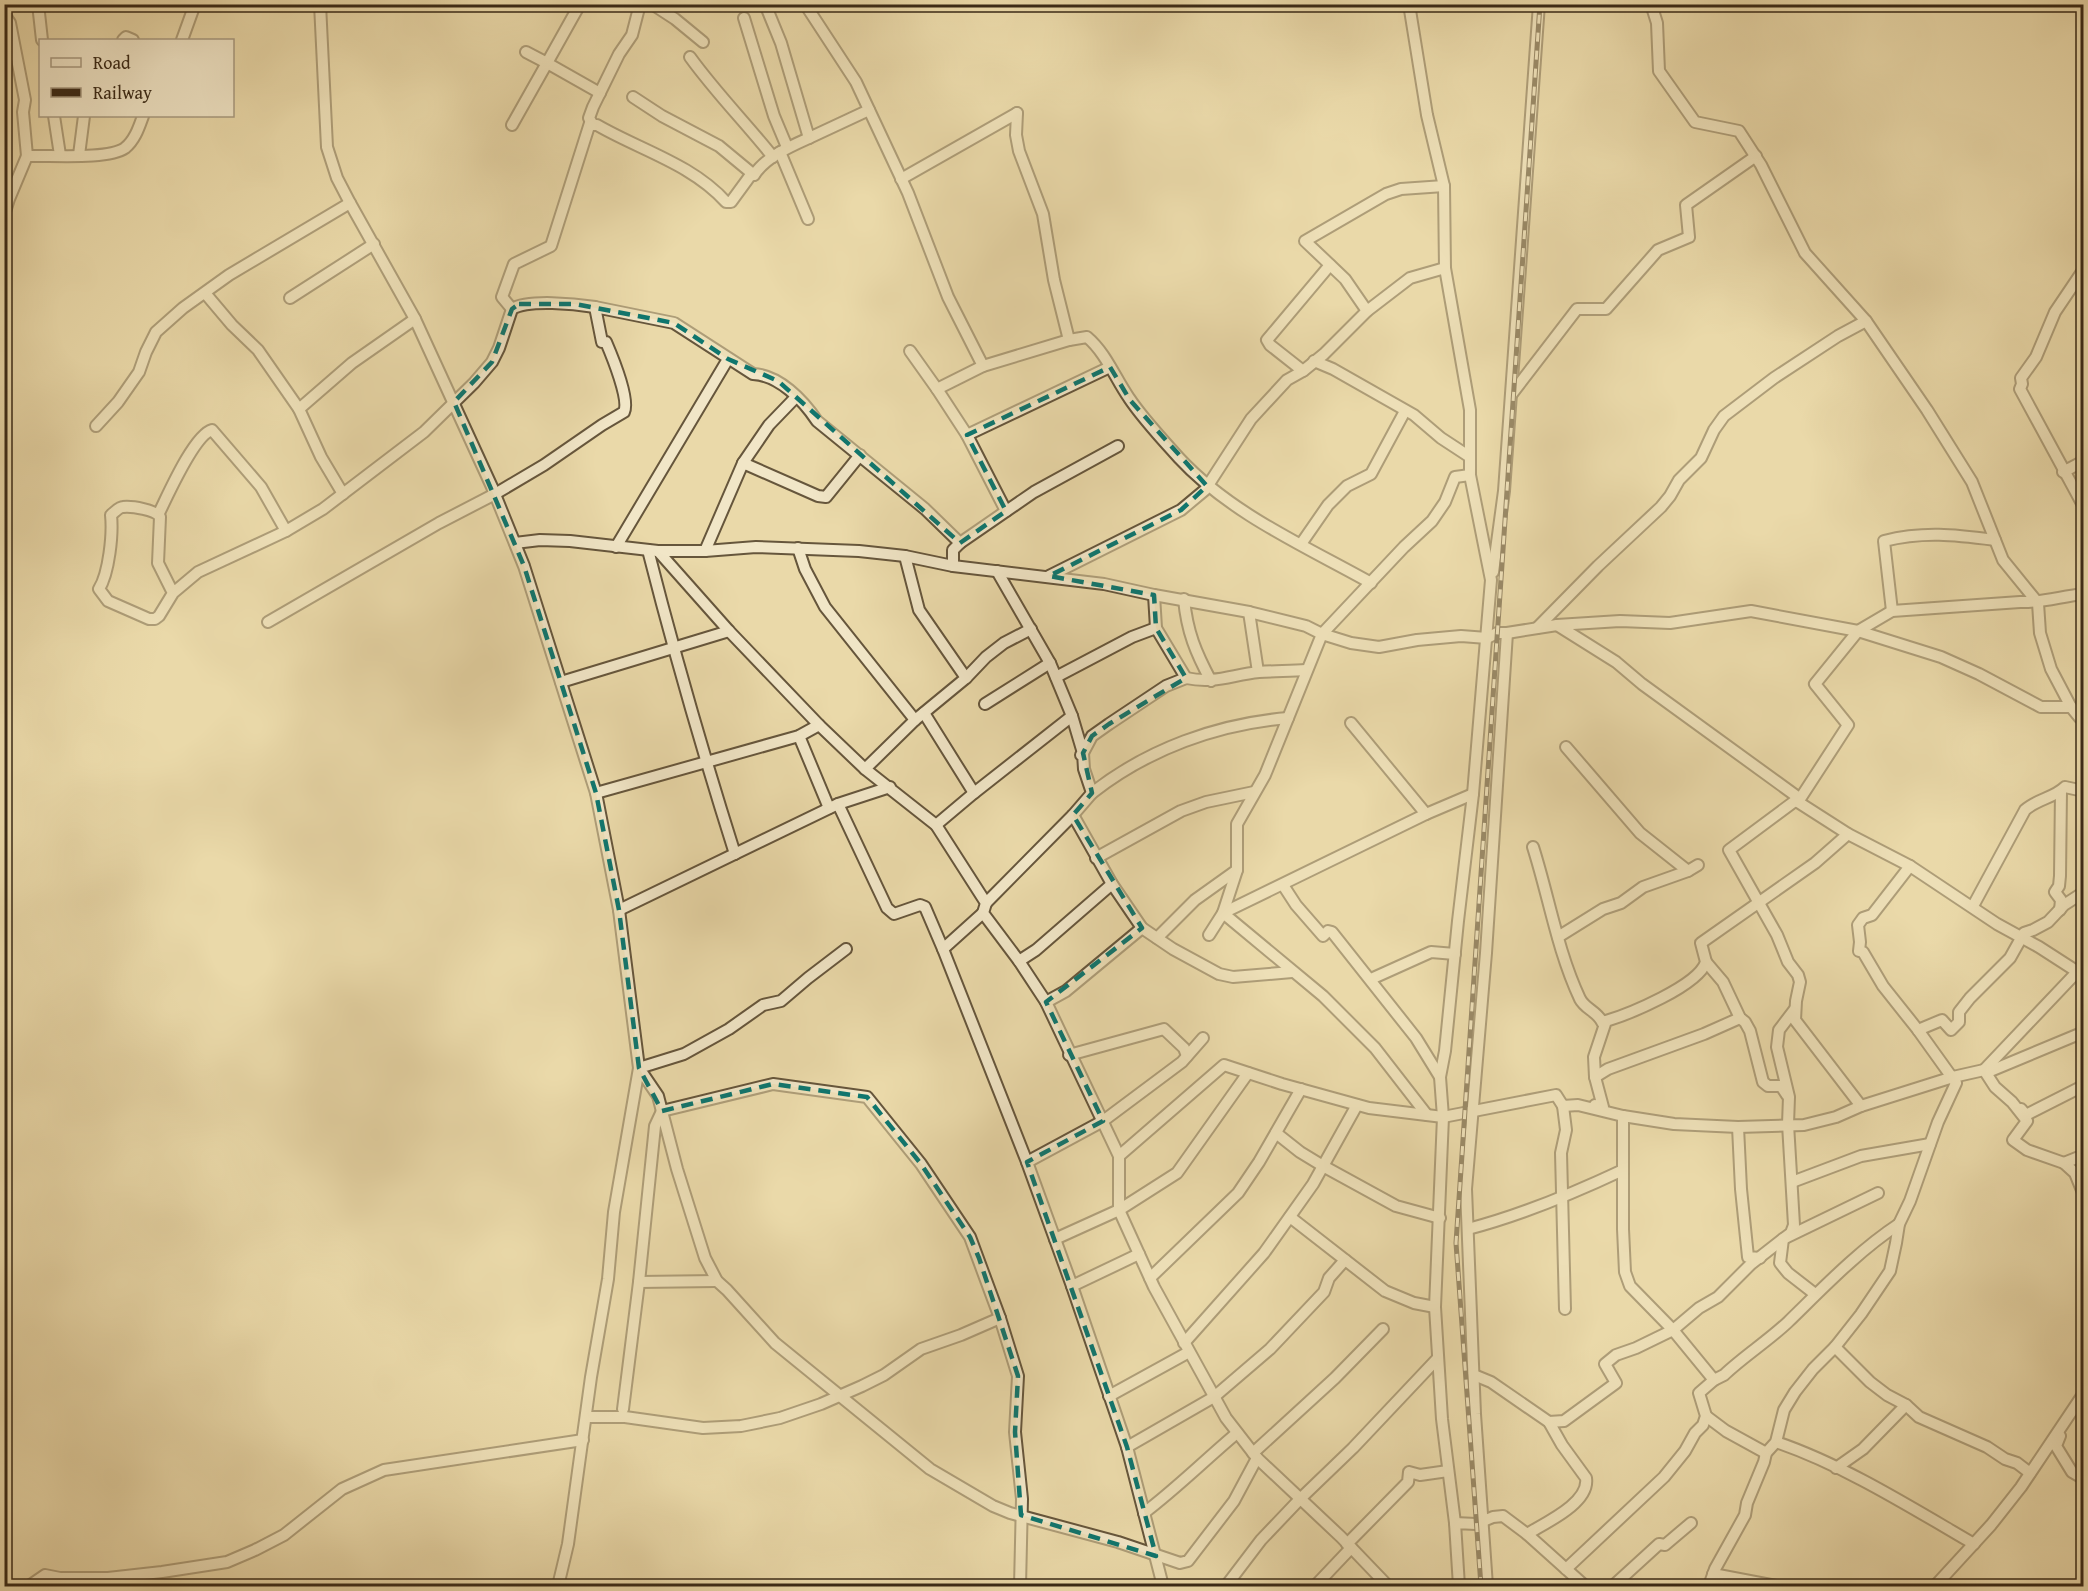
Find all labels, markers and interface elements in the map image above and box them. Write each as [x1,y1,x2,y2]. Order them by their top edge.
legend [39,39,234,117]
text: Road [93,49,131,76]
text: Railway [93,79,152,106]

